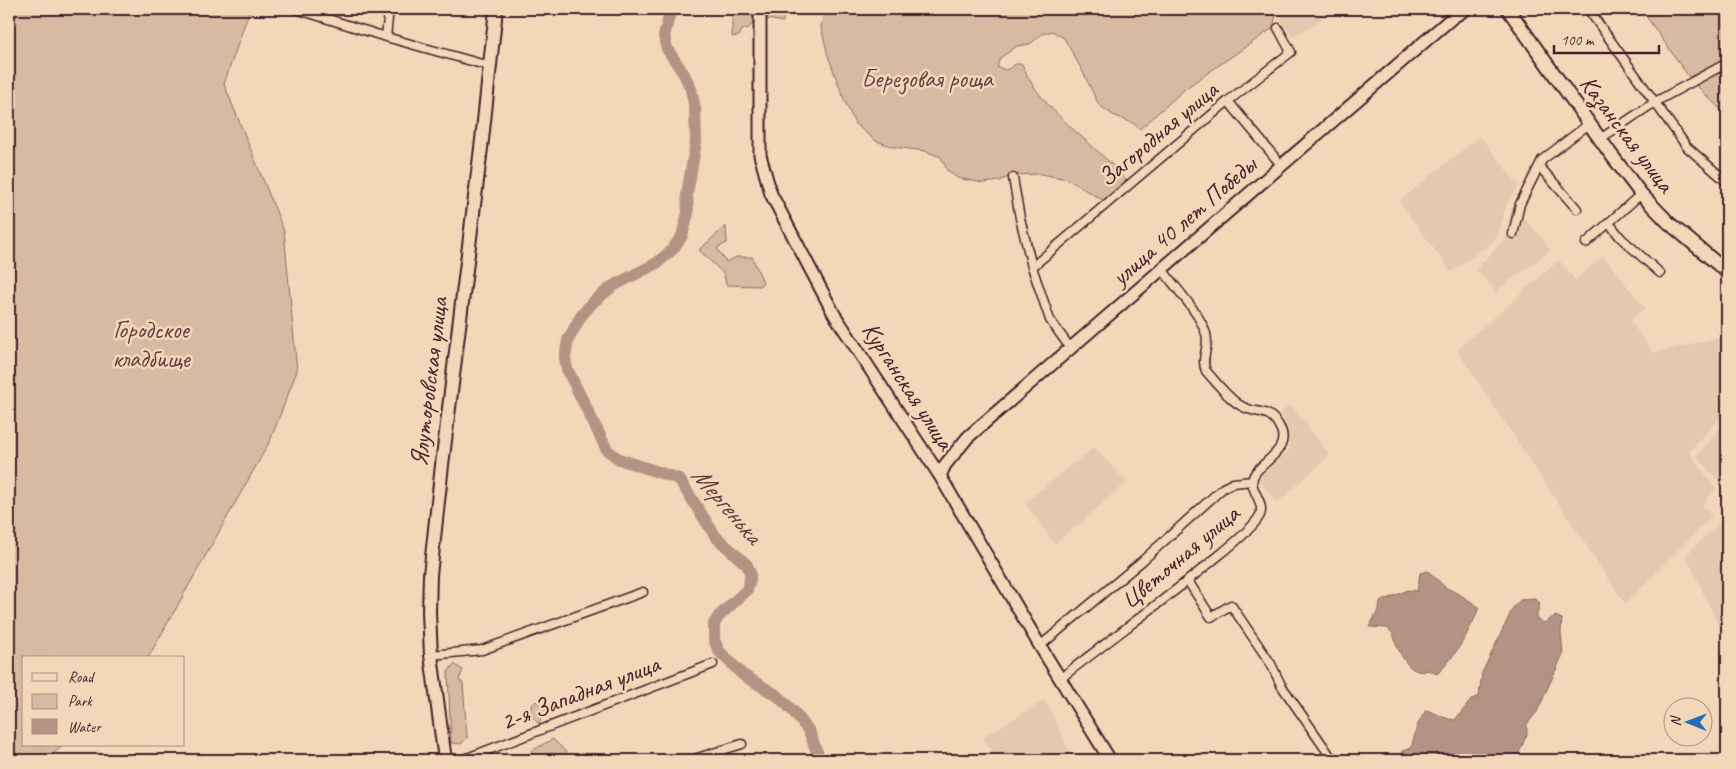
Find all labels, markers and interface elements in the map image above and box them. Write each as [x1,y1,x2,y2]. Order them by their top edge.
scale bar [1554,22,1658,54]
text: 100 m [1561,31,1595,50]
park label: Березовая роща [861,63,995,95]
street label: Казанская улица [1572,69,1683,201]
street label: Загородная улица [1091,73,1226,194]
street label: улица 40 лет Победы [1103,148,1265,294]
street label: Ялуторовская улица [403,294,455,468]
park label: Городское кладбище [112,314,192,375]
street label: Курганская улица [855,316,962,458]
water label: Мергенька [684,459,772,553]
street label: Цветочная улица [1114,497,1248,616]
street label: 2-я Западная улица [496,647,666,738]
legend [22,656,185,746]
text: Road [68,668,95,687]
text: Park [68,692,93,711]
north arrow [1664,696,1714,746]
text: N [1667,715,1684,726]
text: Water [68,718,102,737]

